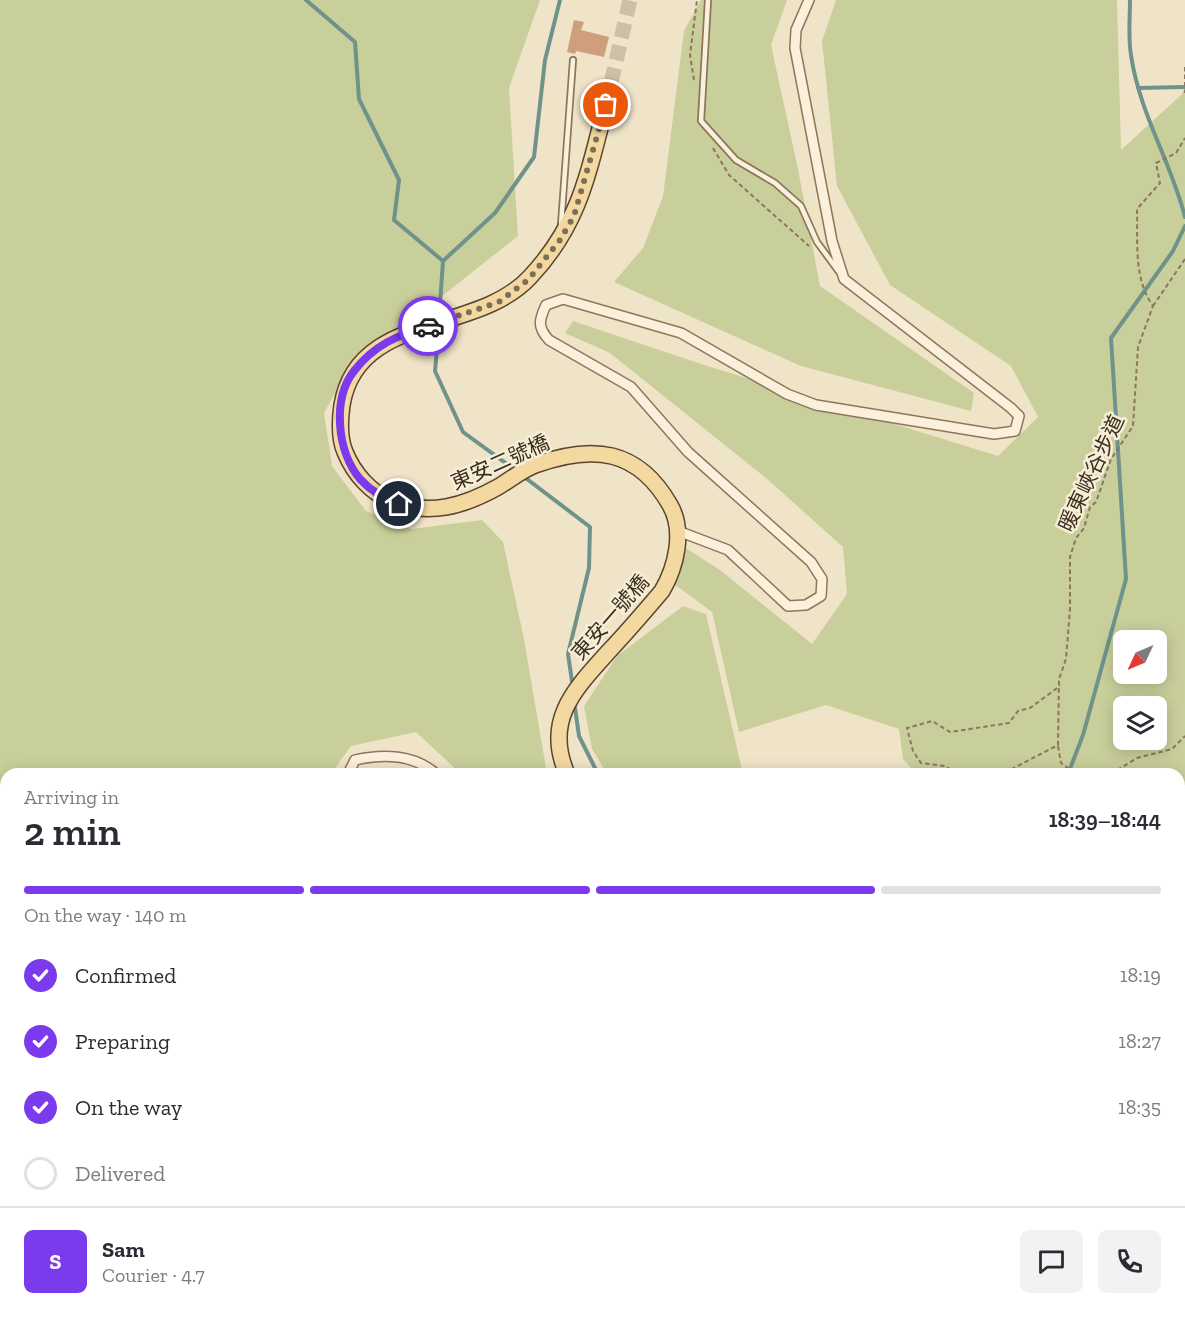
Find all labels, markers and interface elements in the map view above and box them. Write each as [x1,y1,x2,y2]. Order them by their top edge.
pin [580,79,631,130]
icon: bag [589,88,622,121]
courier [398,296,458,356]
icon: car [412,310,445,343]
street label: 暖東峽谷步道 [1053,411,1129,535]
street label: 東安二號橋 [447,429,553,495]
pin [373,478,424,529]
icon: home [382,487,415,520]
street label: 東安一號橋 [566,569,654,665]
north arrow [1113,630,1167,684]
map controls [1113,630,1167,750]
button: layers [1113,696,1167,750]
text: Arriving in [24,785,119,809]
text: 18:39–18:44 [1049,806,1161,833]
text: 2 min [24,808,121,855]
text: On the way · 140 m [24,903,186,927]
icon: check [24,959,57,992]
text: Confirmed [75,962,176,989]
text: 18:19 [1120,963,1161,987]
icon: check [24,1025,57,1058]
text: Preparing [75,1028,170,1055]
text: 18:27 [1118,1029,1161,1053]
icon: check [24,1091,57,1124]
text: On the way [75,1094,182,1121]
text: 18:35 [1118,1095,1161,1119]
text: Delivered [75,1160,165,1187]
button: chat [1020,1230,1083,1293]
button: phone [1098,1230,1161,1293]
text: Sam [102,1236,145,1263]
text: S [49,1248,62,1275]
text: Courier · 4.7 [102,1263,205,1287]

